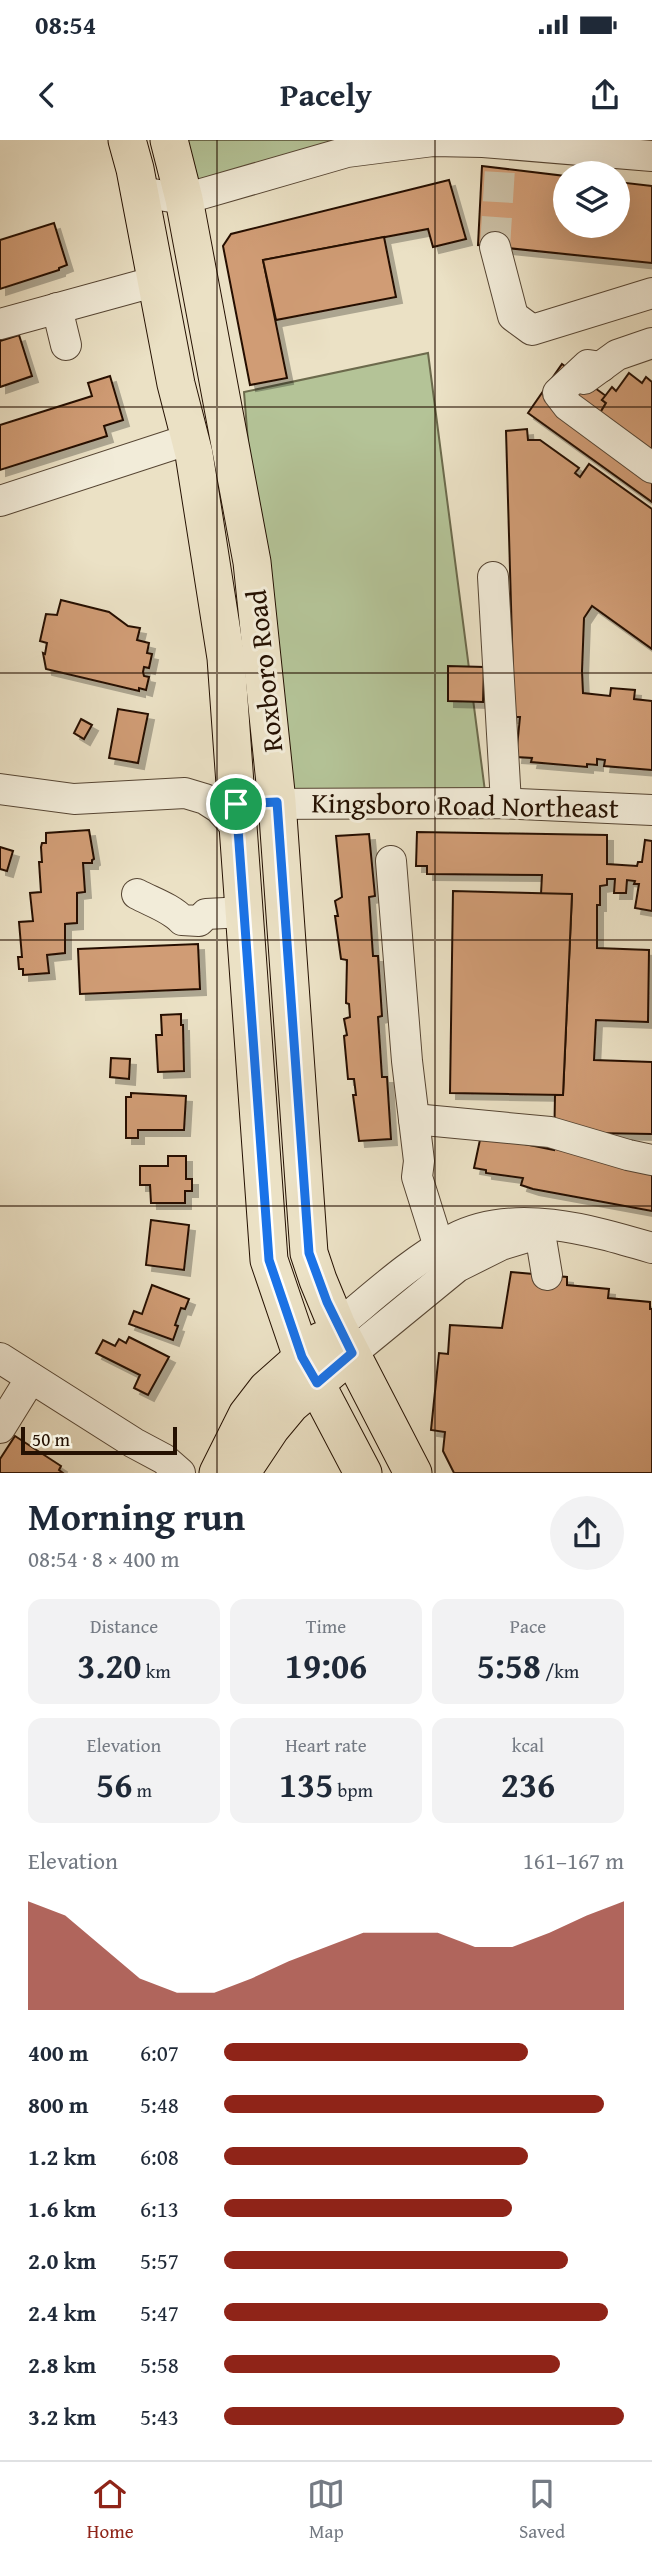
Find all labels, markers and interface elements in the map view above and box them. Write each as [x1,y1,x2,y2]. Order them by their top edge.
text: 08:54 [35,5,96,44]
text: Pacely [280,71,372,118]
icon: back [28,76,66,114]
icon: share [586,76,624,114]
map controls [553,161,630,238]
button: layers [553,161,630,238]
street label: Roxboro Road [235,588,292,754]
pin [206,774,266,834]
street label: Kingsboro Road Northeast [311,781,619,828]
icon: arrive [217,785,255,823]
scale bar [21,1424,177,1456]
text: 50 m [32,1425,70,1453]
text: Morning run [28,1488,245,1544]
button: share [550,1496,624,1570]
text: 08:54 · 8 × 400 m [28,1542,180,1575]
text: Distance [90,1612,158,1640]
text: Time [306,1612,346,1640]
text: Pace [510,1612,546,1640]
text: 3.20 [77,1640,141,1691]
text: 19:06 [285,1640,367,1691]
text: 5:58 [477,1640,541,1691]
text: km [141,1657,171,1685]
text: /km [541,1657,579,1685]
text: Elevation [87,1731,161,1759]
text: Heart rate [285,1731,367,1759]
text: kcal [512,1731,544,1759]
text: 56 [96,1759,132,1810]
text: 135 [279,1759,333,1810]
text: 236 [501,1759,555,1810]
text: m [132,1776,152,1804]
text: bpm [333,1776,373,1804]
text: Elevation [28,1844,118,1877]
text: 161–167 m [523,1844,624,1877]
text: 400 m [28,2036,89,2069]
text: 6:07 [140,2036,179,2069]
text: 800 m [28,2088,89,2121]
text: 5:48 [140,2088,179,2121]
text: 1.2 km [28,2140,96,2173]
text: 6:08 [140,2140,179,2173]
text: 1.6 km [28,2192,96,2225]
text: 6:13 [140,2192,179,2225]
text: 2.0 km [28,2244,96,2277]
text: 5:57 [140,2244,179,2277]
text: 2.4 km [28,2296,96,2329]
text: 5:47 [140,2296,179,2329]
text: 2.8 km [28,2348,96,2381]
text: 5:58 [140,2348,179,2381]
text: 3.2 km [28,2400,96,2433]
text: 5:43 [140,2400,179,2433]
tab: Home [87,2475,134,2545]
tab: Map [307,2475,345,2545]
tab: Saved [519,2475,565,2545]

